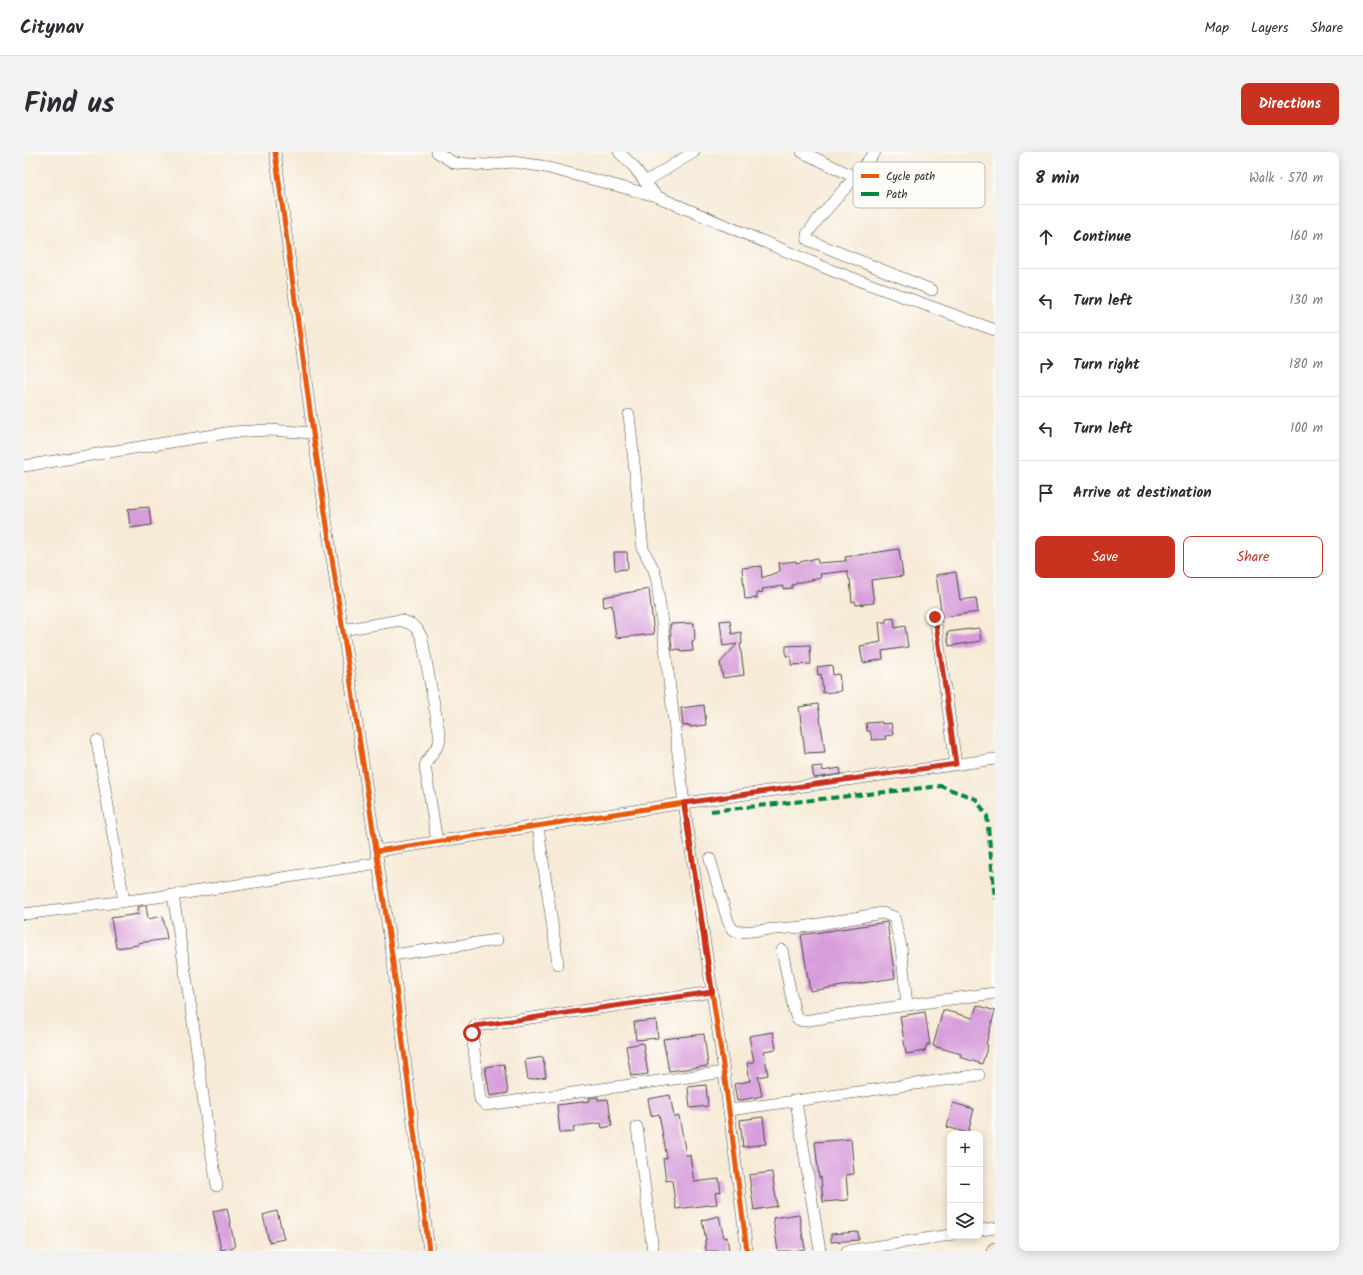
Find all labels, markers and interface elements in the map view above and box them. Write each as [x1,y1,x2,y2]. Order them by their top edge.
text: Citynav [20,13,83,43]
text: Map [1205,17,1229,39]
text: Layers [1251,17,1289,39]
text: Share [1311,17,1343,39]
text: Find us [24,82,115,127]
button: Directions [1241,83,1339,125]
legend [853,162,985,208]
text: 8 min [1035,165,1079,192]
text: Cycle path [886,168,935,186]
text: Walk · 570 m [1249,168,1323,189]
text: Path [886,186,907,204]
text: Continue [1073,225,1131,249]
icon: ahead [1035,226,1057,248]
text: 160 m [1290,226,1323,247]
text: Turn left [1073,289,1133,313]
icon: left [1035,290,1057,312]
text: 130 m [1289,290,1323,311]
text: Turn right [1073,353,1140,377]
icon: right [1035,354,1057,376]
text: 180 m [1289,354,1323,375]
text: Turn left [1073,417,1133,441]
icon: left [1035,418,1057,440]
text: 100 m [1290,418,1323,439]
text: Arrive at destination [1073,481,1212,505]
icon: arrive [1035,482,1057,504]
button: Save [1035,536,1175,578]
button: Share [1183,536,1323,578]
route end [926,608,944,626]
route start [463,1024,481,1042]
map controls [947,1131,983,1239]
button: + [947,1131,983,1167]
button: − [947,1167,983,1203]
button: layers [947,1203,983,1239]

